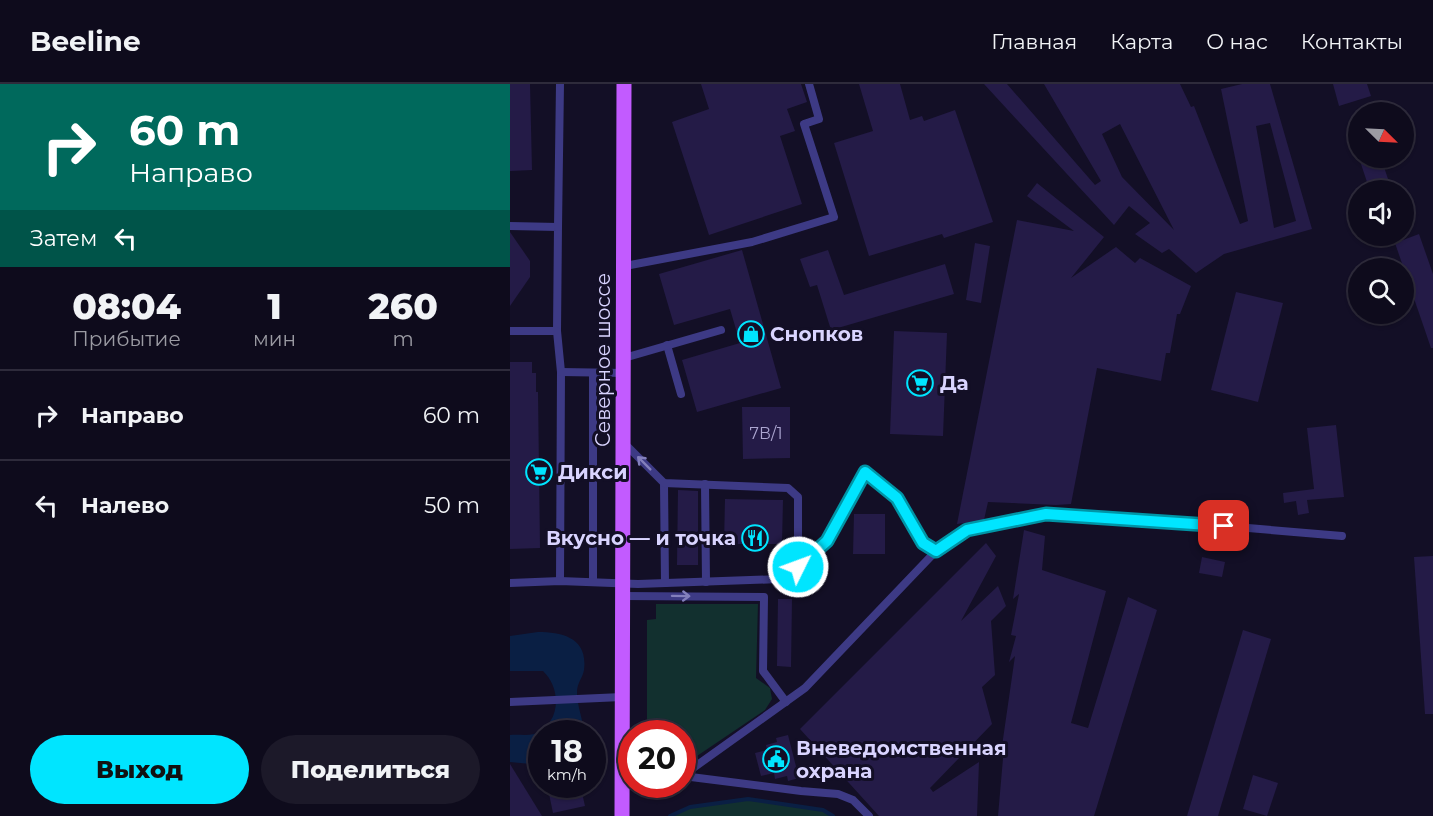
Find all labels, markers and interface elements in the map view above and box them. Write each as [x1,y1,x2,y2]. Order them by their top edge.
text: Beeline [30,24,141,58]
text: Главная [991,29,1077,54]
text: Карта [1110,29,1173,54]
text: О нас [1206,29,1268,54]
text: Контакты [1301,29,1403,54]
north arrow [1348,102,1414,168]
map controls [1348,102,1414,324]
text: 60 m [129,104,240,156]
icon: right [30,108,108,186]
text: Направо [129,156,253,189]
button: sound [1348,180,1414,246]
icon: left [109,222,142,255]
text: Затем [30,225,97,252]
button: search [1348,258,1414,324]
street label: Северное шоссе [591,273,615,447]
text: 08:04 [72,284,181,328]
text: 1 [267,284,282,328]
text: 260 [368,284,438,328]
shop icon: Снопков [736,319,766,349]
place label: Снопков [770,322,863,346]
text: Прибытие [72,327,181,351]
text: мин [253,327,296,351]
text: m [392,327,414,351]
supermarket icon: Да [905,368,935,398]
place label: Да [940,371,969,395]
icon: right [30,399,63,432]
text: Направо [81,402,184,429]
text: 60 m [423,402,480,429]
house number: 7В/1 [749,424,783,443]
one-way arrow [636,456,651,470]
supermarket icon: Дикси [524,457,554,487]
place label: Дикси [558,460,627,484]
icon: left [30,489,63,522]
text: Налево [81,492,169,519]
text: 50 m [424,492,480,519]
pin [1198,500,1249,551]
icon: arrive [1207,509,1240,542]
restaurant icon: Вкусно — и точка [740,523,770,553]
place label: Вкусно — и точка [546,526,736,550]
position arrow [766,535,830,599]
one-way arrow [671,590,691,602]
speed limit sign: 20 [618,720,696,798]
text: 18 [551,733,583,770]
button: Выход [30,735,249,804]
button: Поделиться [261,735,480,804]
place label: Вневедомственная охрана [796,736,1006,783]
public building icon: Вневедомственная охрана [761,744,791,774]
text: km/h [547,765,587,784]

